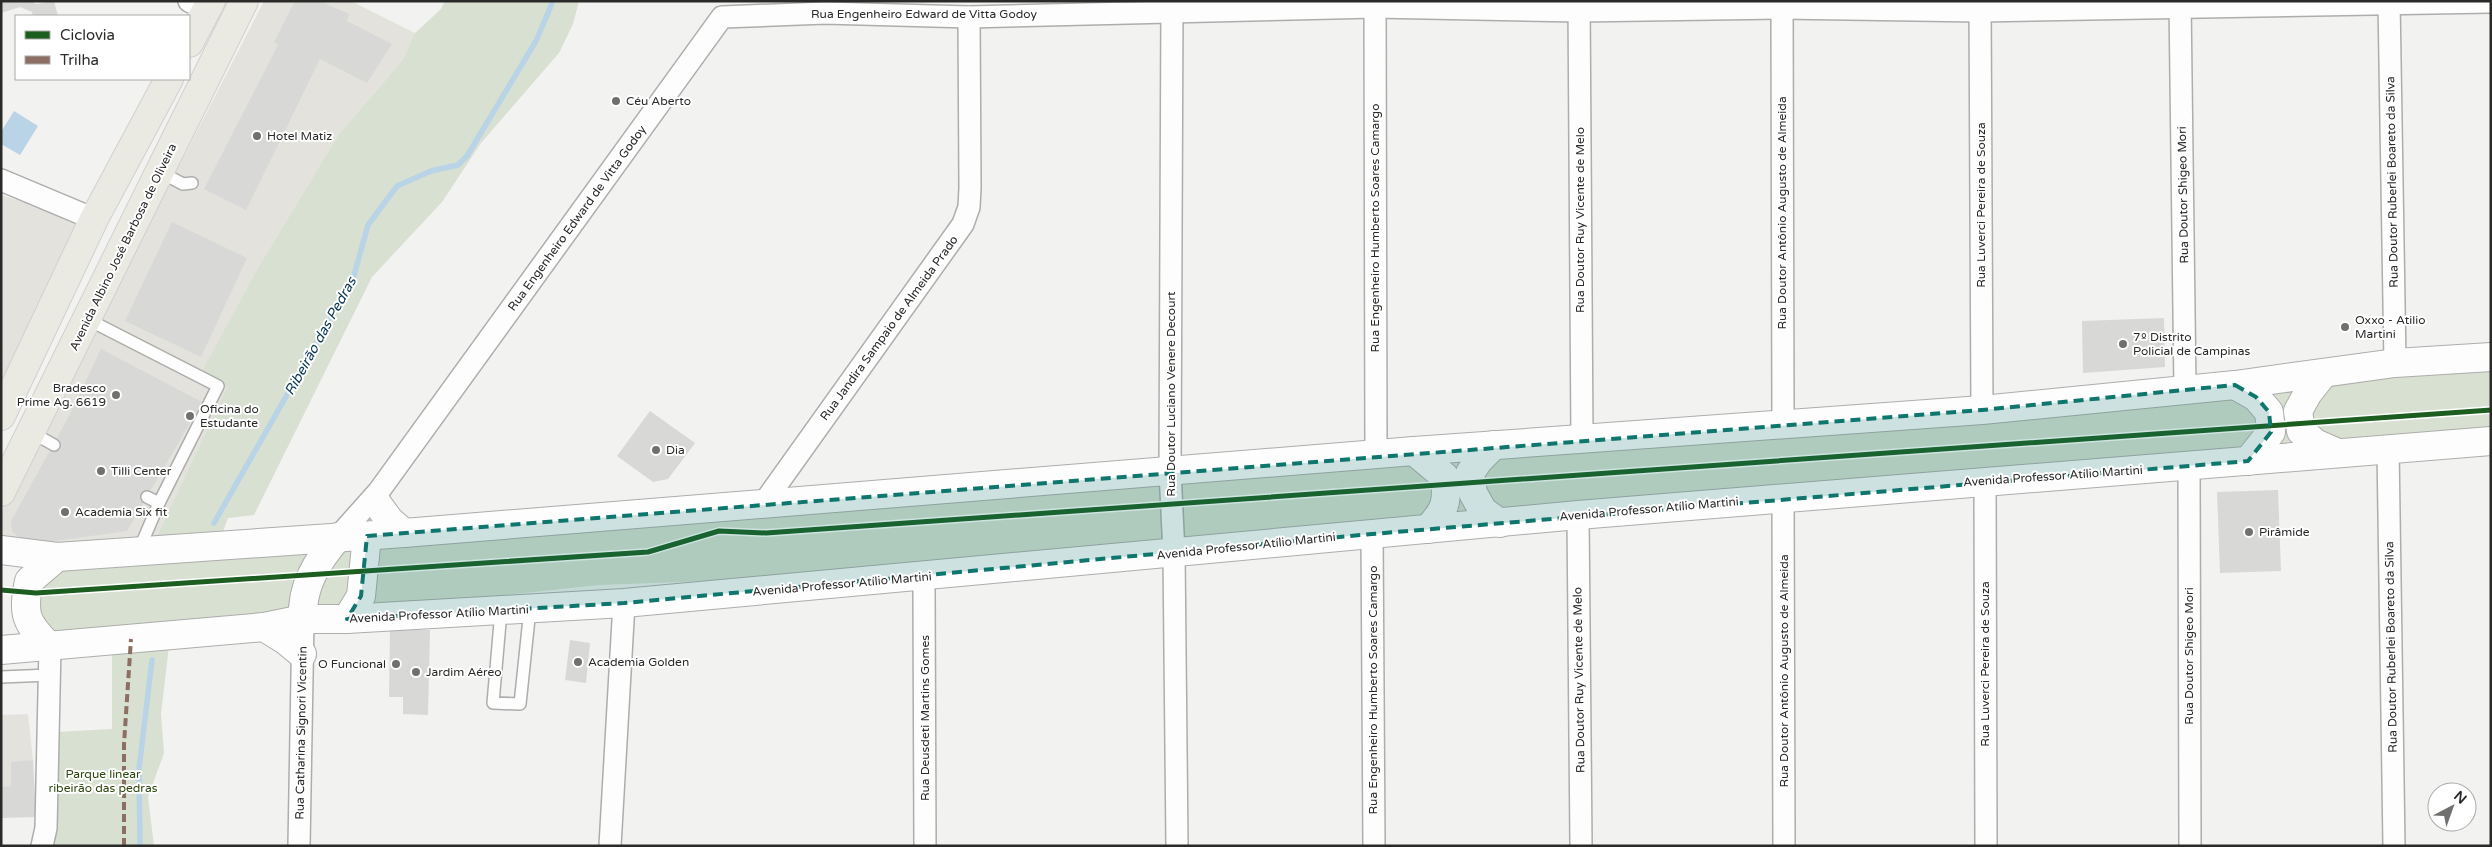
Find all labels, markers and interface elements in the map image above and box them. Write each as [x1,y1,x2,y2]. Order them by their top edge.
street label: Rua Engenheiro Edward de Vitta Godoy [811,7,1037,21]
legend [15,15,190,80]
text: Ciclovia [60,26,115,44]
text: Trilha [60,51,99,69]
street label: Rua Doutor Ruberlei Boareto da Silva [2383,76,2401,288]
place label: Céu Aberto [626,94,691,108]
marker: Céu Aberto [610,95,622,107]
street label: Rua Doutor Antônio Augusto de Almeida [1775,96,1789,330]
street label: Rua Engenheiro Humberto Soares Camargo [1368,104,1382,352]
street label: Rua Engenheiro Edward de Vitta Godoy [505,122,649,313]
street label: Rua Luverci Pereira de Souza [1974,122,1988,288]
street label: Rua Doutor Shigeo Mori [2175,126,2191,264]
street label: Rua Doutor Ruy Vicente de Melo [1573,127,1587,313]
place label: Hotel Matiz [267,129,332,143]
marker: Hotel Matiz [251,130,263,142]
street label: Avenida Albino José Barbosa de Oliveira [67,141,179,353]
street label: Rua Jandira Sampaio de Almeida Prado [817,233,961,423]
water label: Ribeirão das Pedras [281,273,361,398]
street label: Rua Doutor Luciano Venere Decourt [1164,291,1178,497]
place label: Oxxo - Atilio Martini [2355,313,2426,341]
marker: Oxxo - Atilio Martini [2339,321,2351,333]
place label: 7º Distrito Policial de Campinas [2133,330,2251,358]
marker: 7º Distrito Policial de Campinas [2117,338,2129,350]
place label: Bradesco Prime Ag. 6619 [17,381,106,409]
marker: Bradesco Prime Ag. 6619 [110,389,122,401]
place label: Oficina do Estudante [200,402,259,430]
marker: Oficina do Estudante [184,410,196,422]
place label: Dia [666,443,685,457]
marker: Dia [650,444,662,456]
street label: Avenida Professor Atílio Martini [1963,463,2143,489]
place label: Tilli Center [111,464,172,478]
marker: Tilli Center [95,465,107,477]
street label: Avenida Professor Atílio Martini [1559,494,1739,524]
place label: Academia Six fit [75,505,168,519]
marker: Academia Six fit [59,506,71,518]
place label: Pirâmide [2259,525,2310,539]
marker: Pirâmide [2243,526,2255,538]
street label: Avenida Professor Atílio Martini [1156,530,1336,562]
street label: Rua Doutor Ruberlei Boareto da Silva [2382,541,2400,753]
street label: Rua Doutor Antônio Augusto de Almeida [1777,554,1791,788]
street label: Rua Engenheiro Humberto Soares Camargo [1366,566,1380,814]
street label: Avenida Professor Atílio Martini [752,569,932,599]
street label: Rua Luverci Pereira de Souza [1978,581,1992,747]
street label: Rua Doutor Ruy Vicente de Melo [1570,587,1588,773]
street label: Rua Doutor Shigeo Mori [2182,587,2196,725]
street label: Avenida Professor Atílio Martini [349,602,529,626]
street label: Rua Deusdeti Martins Gomes [918,635,932,801]
street label: Rua Catharina Signori Vicentin [292,646,310,820]
place label: Academia Golden [588,655,689,669]
marker: Academia Golden [572,656,584,668]
place label: O Funcional [318,657,386,671]
marker: O Funcional [390,658,402,670]
place label: Jardim Aéreo [426,665,502,679]
marker: Jardim Aéreo [410,666,422,678]
park label: Parque linear ribeirão das pedras [49,767,158,795]
north arrow [2427,782,2477,832]
text: N [2450,787,2470,808]

